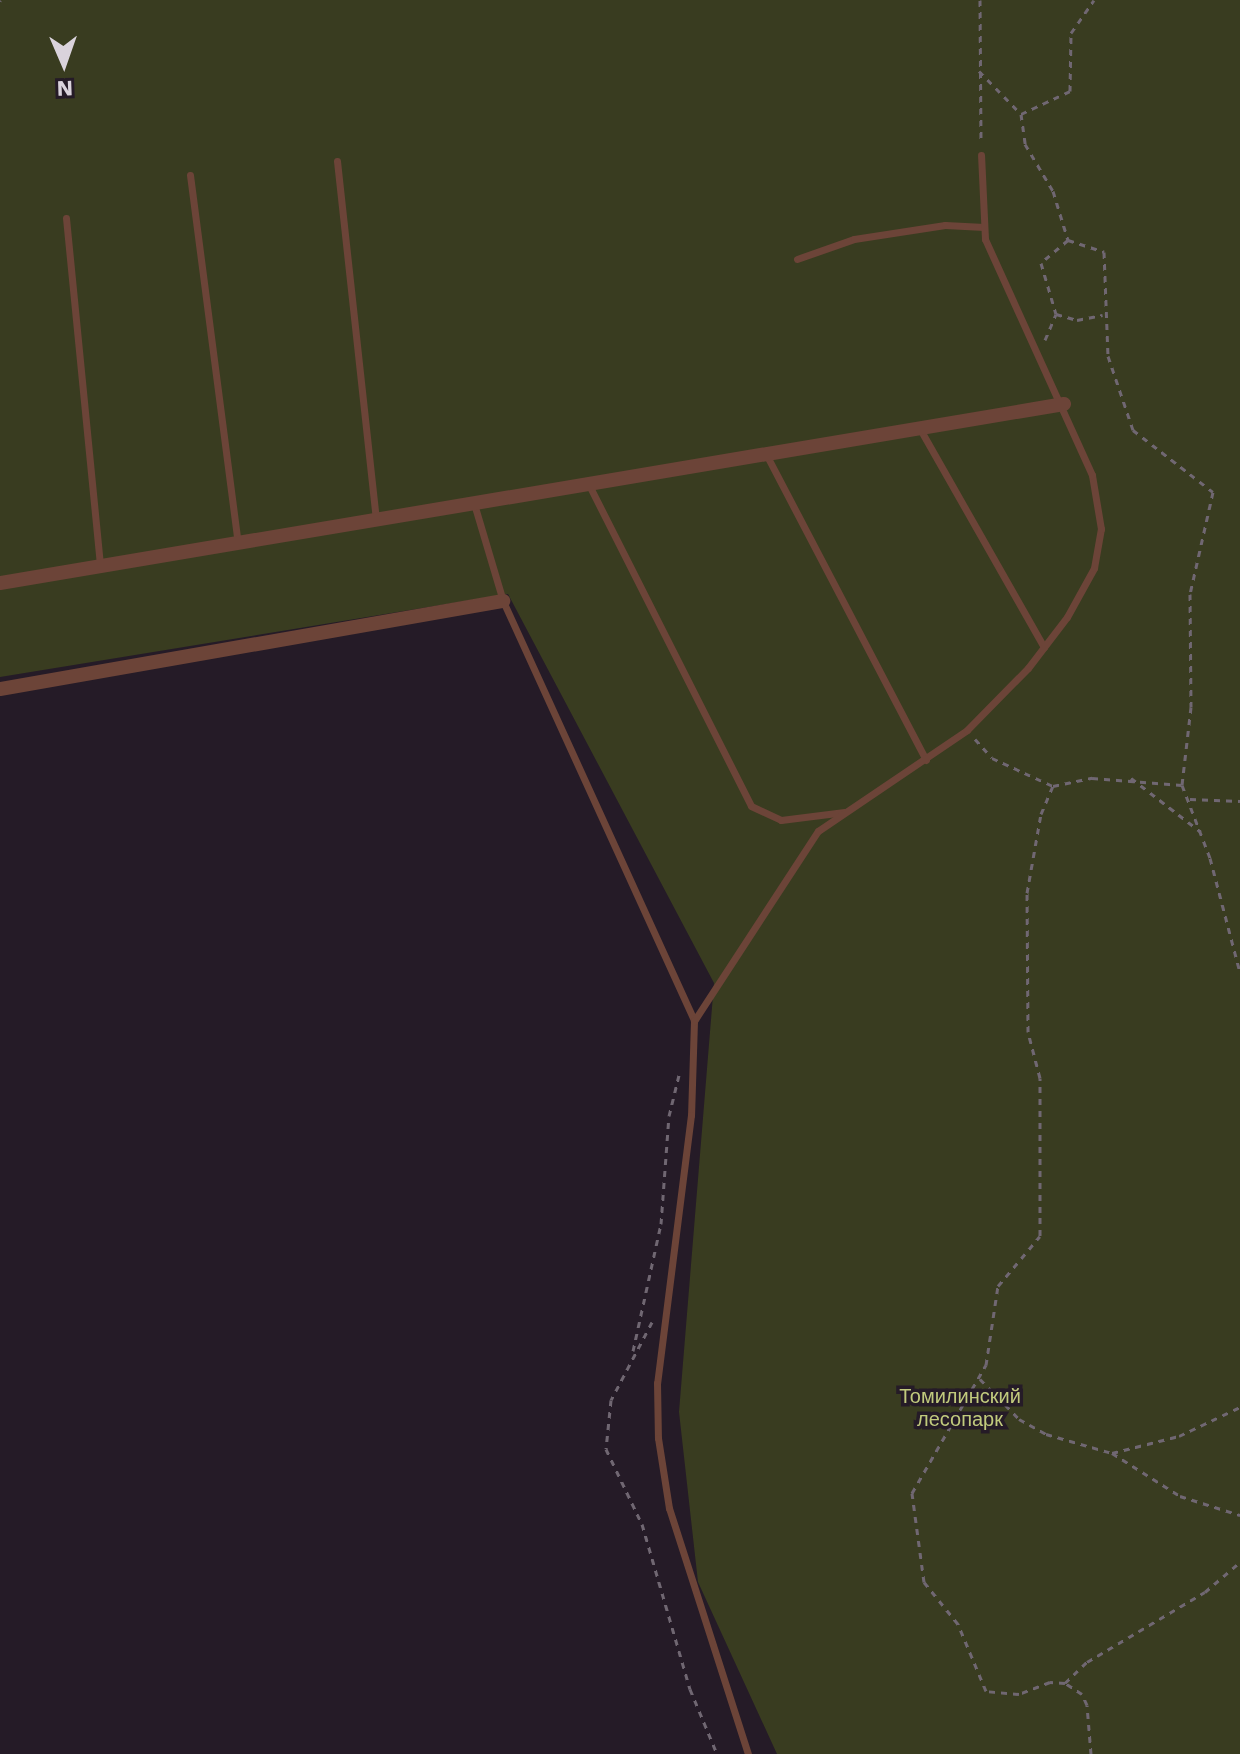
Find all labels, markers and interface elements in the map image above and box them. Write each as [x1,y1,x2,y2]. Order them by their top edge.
north arrow [24,24,104,104]
text: N [56,76,73,101]
park label: Томилинский лесопарк [899,1384,1021,1431]

